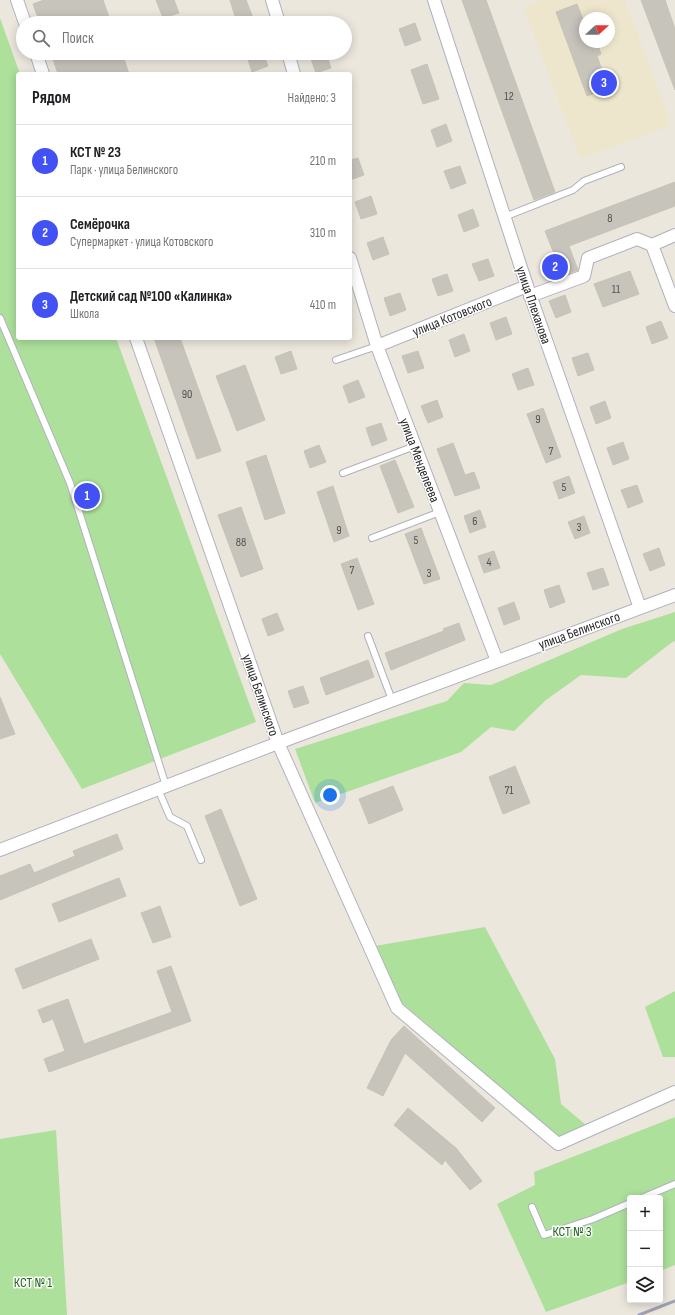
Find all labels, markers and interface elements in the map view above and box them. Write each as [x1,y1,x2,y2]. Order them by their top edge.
north arrow [579,12,615,48]
search box [16,16,352,60]
icon: search [30,27,52,49]
text: Поиск [62,29,94,48]
pin: 3 [591,68,617,98]
text: Рядом [32,88,71,108]
house number: 12 [504,89,514,104]
text: Найдено: 3 [288,90,336,106]
text: КСТ № 23 [70,143,121,162]
text: 1 [42,153,48,169]
text: 210 m [310,153,336,169]
text: Парк · улица Белинского [70,162,178,178]
house number: 8 [607,211,613,226]
text: Семёрочка [70,215,130,234]
text: 2 [42,225,48,241]
text: 310 m [310,225,336,241]
text: Супермаркет · улица Котовского [70,234,213,250]
pin: 2 [542,252,568,282]
street label: улица Плеханова [512,264,555,346]
house number: 11 [612,282,621,297]
text: Детский сад №100 «Калинка» [70,287,232,306]
street label: улица Котовского [410,293,495,340]
text: 3 [42,297,48,313]
text: 410 m [310,297,336,313]
text: Школа [70,306,99,322]
house number: 90 [182,387,192,402]
house number: 9 [535,412,541,427]
street label: улица Менделеева [396,416,443,505]
house number: 7 [549,444,554,459]
house number: 5 [562,480,567,495]
pin: 1 [74,481,100,511]
house number: 6 [472,514,478,529]
house number: 3 [576,520,582,535]
house number: 9 [336,523,342,538]
house number: 5 [414,533,419,548]
house number: 88 [236,535,246,550]
house number: 4 [486,555,492,570]
house number: 7 [350,563,355,578]
house number: 3 [426,566,432,581]
street label: улица Белинского [536,608,622,653]
street label: улица Белинского [239,652,283,739]
house number: 71 [504,783,514,798]
your location [320,785,340,805]
map controls [627,1195,663,1303]
button: + [627,1195,663,1231]
park label: КСТ № 3 [552,1223,592,1240]
button: − [627,1231,663,1267]
button: layers [627,1267,663,1303]
park label: КСТ № 1 [14,1274,52,1291]

